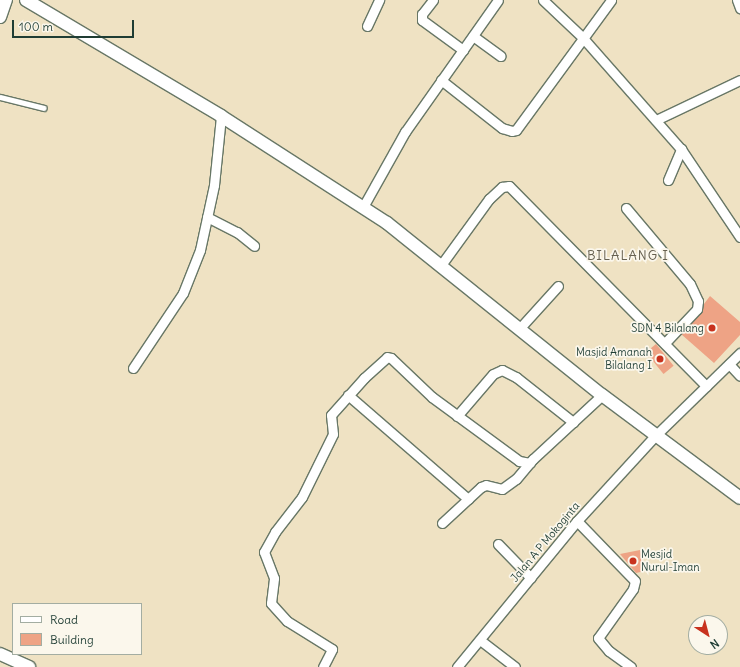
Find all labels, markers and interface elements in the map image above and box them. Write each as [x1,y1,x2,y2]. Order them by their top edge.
scale bar [14,12,136,38]
text: 100 m [19,19,53,34]
district label: BILALANG I [587,248,669,264]
place label: SDN 4 Bilalang [631,321,704,335]
marker: SDN 4 Bilalang [707,323,717,333]
place label: Masjid Amanah Bilalang I [576,346,652,372]
marker: Masjid Amanah Bilalang I [655,354,665,364]
street label: Jalan A P Mokoginta [508,499,582,585]
place label: Mesjid Nurul-Iman [641,548,700,574]
marker: Mesjid Nurul-Iman [628,556,638,566]
legend [12,603,142,655]
text: Road [50,612,78,627]
north arrow [688,615,728,655]
text: Building [50,632,94,647]
text: N [707,636,722,652]

